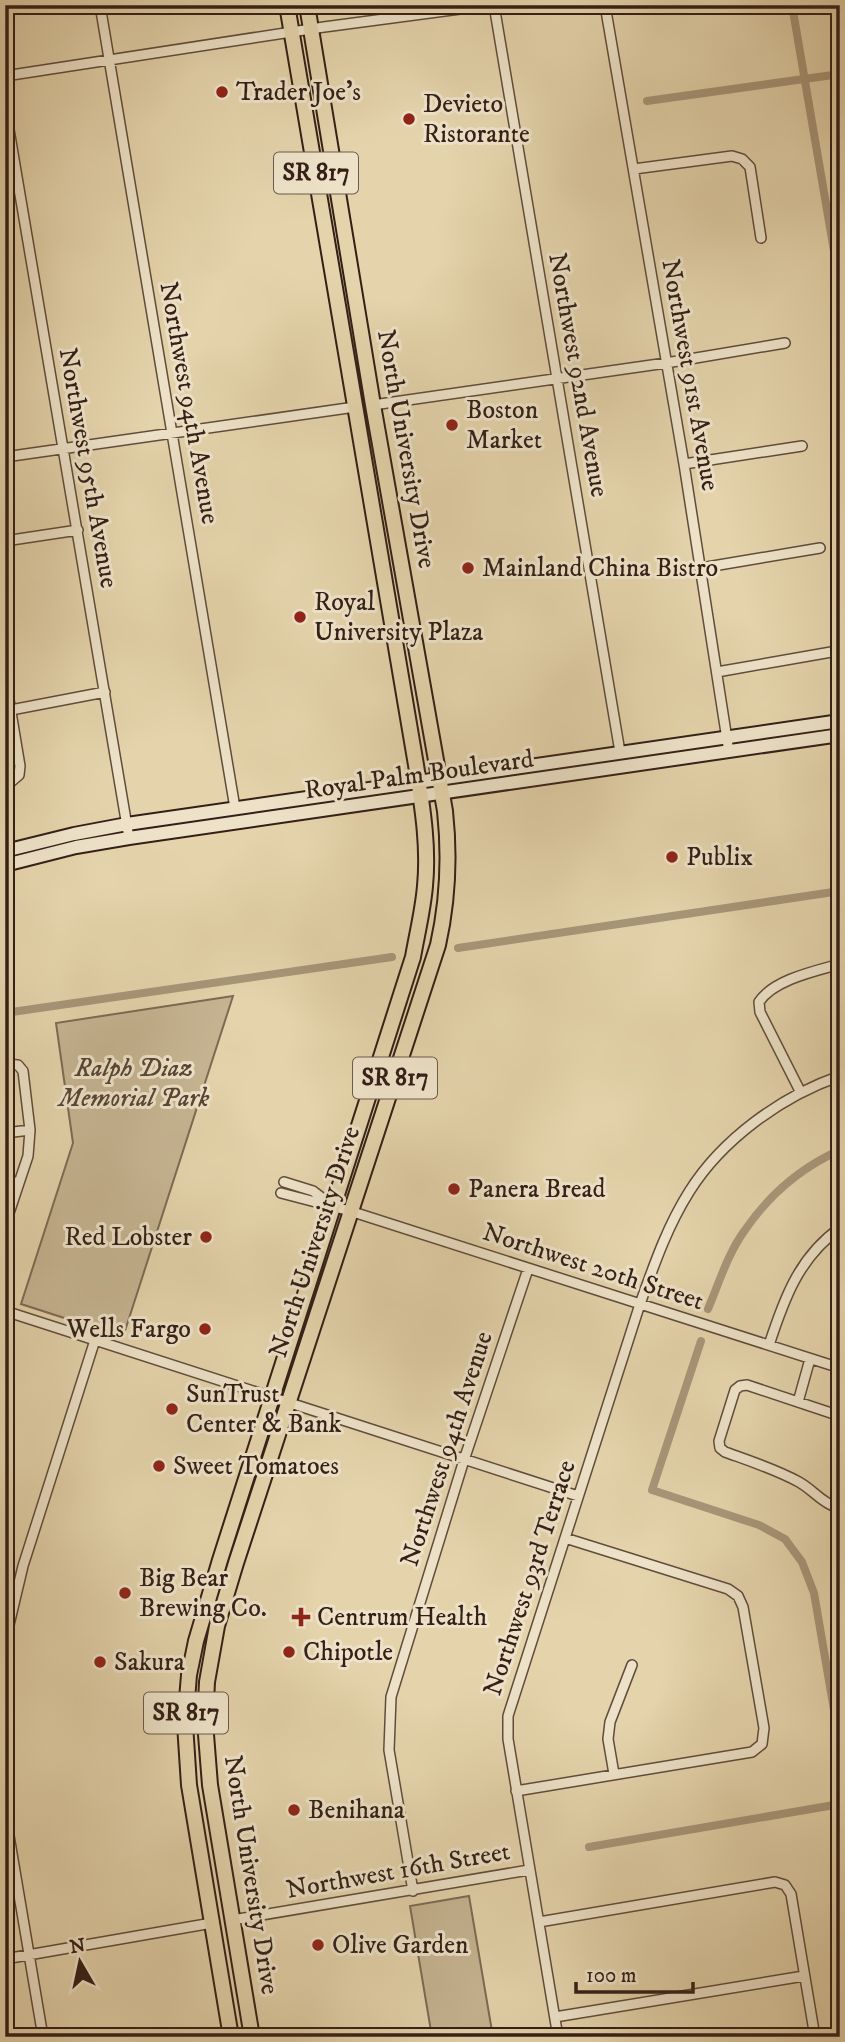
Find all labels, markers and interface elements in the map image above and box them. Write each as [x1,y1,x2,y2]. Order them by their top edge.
place label: Trader Joe's [236,76,361,109]
marker: Trader Joe's [214,84,230,100]
place label: Devieto Ristorante [423,88,530,151]
marker: Devieto Ristorante [401,111,417,127]
road number: SR 817 [274,153,358,194]
street label: Northwest 92nd Avenue [540,250,616,500]
street label: Northwest 91st Avenue [653,257,727,493]
street label: Northwest 94th Avenue [151,279,227,527]
street label: North University Drive [369,327,443,571]
street label: Northwest 95th Avenue [51,345,125,591]
place label: Boston Market [466,394,542,457]
marker: Boston Market [444,417,460,433]
place label: Mainland China Bistro [482,552,718,585]
marker: Mainland China Bistro [460,560,476,576]
place label: Royal University Plaza [314,586,483,649]
marker: Royal University Plaza [292,609,308,625]
street label: Royal Palm Boulevard [302,743,536,807]
place label: Publix [686,841,753,874]
marker: Publix [664,849,680,865]
park label: Ralph Diaz Memorial Park [57,1052,210,1115]
road number: SR 817 [353,1058,437,1098]
street label: North University Drive [262,1122,368,1362]
place label: Panera Bread [468,1173,605,1206]
marker: Panera Bread [446,1181,462,1197]
street label: Northwest 20th Street [478,1216,708,1318]
place label: Red Lobster [65,1221,192,1254]
marker: Red Lobster [198,1229,214,1245]
place label: Wells Fargo [66,1313,191,1346]
marker: Wells Fargo [197,1321,213,1337]
street label: Northwest 94th Avenue [393,1327,501,1571]
place label: SunTrust Center & Bank [186,1378,342,1441]
marker: SunTrust Center & Bank [164,1401,180,1417]
place label: Sweet Tomatoes [173,1450,339,1483]
street label: Northwest 93rd Terrace [476,1456,584,1700]
marker: Sweet Tomatoes [151,1458,167,1474]
place label: Big Bear Brewing Co. [139,1562,267,1625]
marker: Big Bear Brewing Co. [117,1585,133,1601]
place label: Centrum Health [317,1601,487,1634]
marker: Centrum Health [291,1607,311,1627]
place label: Chipotle [303,1636,393,1669]
marker: Chipotle [281,1644,297,1660]
place label: Sakura [114,1646,185,1679]
marker: Sakura [92,1654,108,1670]
road number: SR 817 [144,1693,228,1734]
street label: North University Drive [216,1753,286,1997]
place label: Benihana [308,1794,405,1827]
marker: Benihana [286,1802,302,1818]
street label: Northwest 16th Street [283,1835,513,1907]
north arrow [46,1926,116,1996]
place label: Olive Garden [332,1929,469,1962]
text: N [68,1934,87,1959]
marker: Olive Garden [310,1937,326,1953]
scale bar [576,1951,693,1995]
text: 100 m [586,1963,637,1989]

